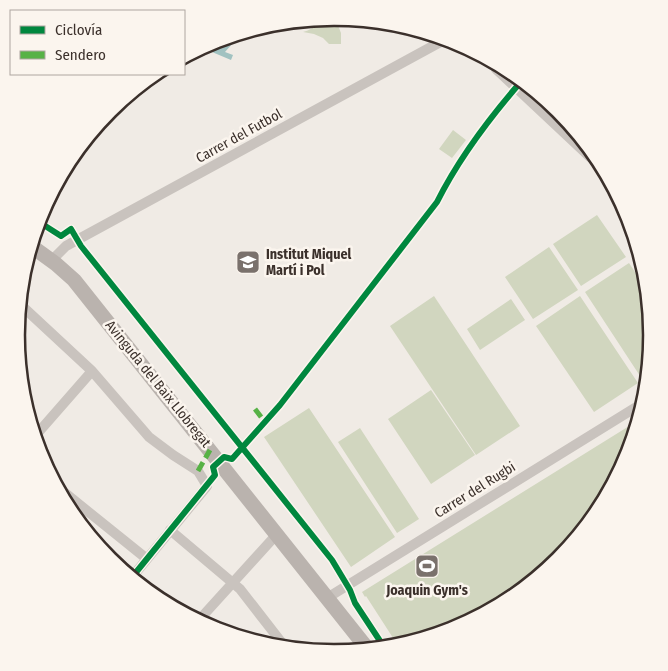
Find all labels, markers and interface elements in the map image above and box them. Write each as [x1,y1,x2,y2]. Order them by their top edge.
legend [10,10,185,75]
text: Ciclovía [55,21,102,39]
text: Sendero [55,46,106,64]
street label: Carrer del Futbol [193,105,285,167]
place label: Institut Miquel Martí i Pol [266,246,352,279]
school or university icon: Institut Miquel Martí i Pol [235,249,261,275]
street label: Avinguda del Baix Llobregat [102,317,215,451]
street label: Carrer del Rugbi [431,458,519,522]
sports icon: Joaquin Gym's [414,553,440,579]
place label: Joaquin Gym's [385,582,468,599]

